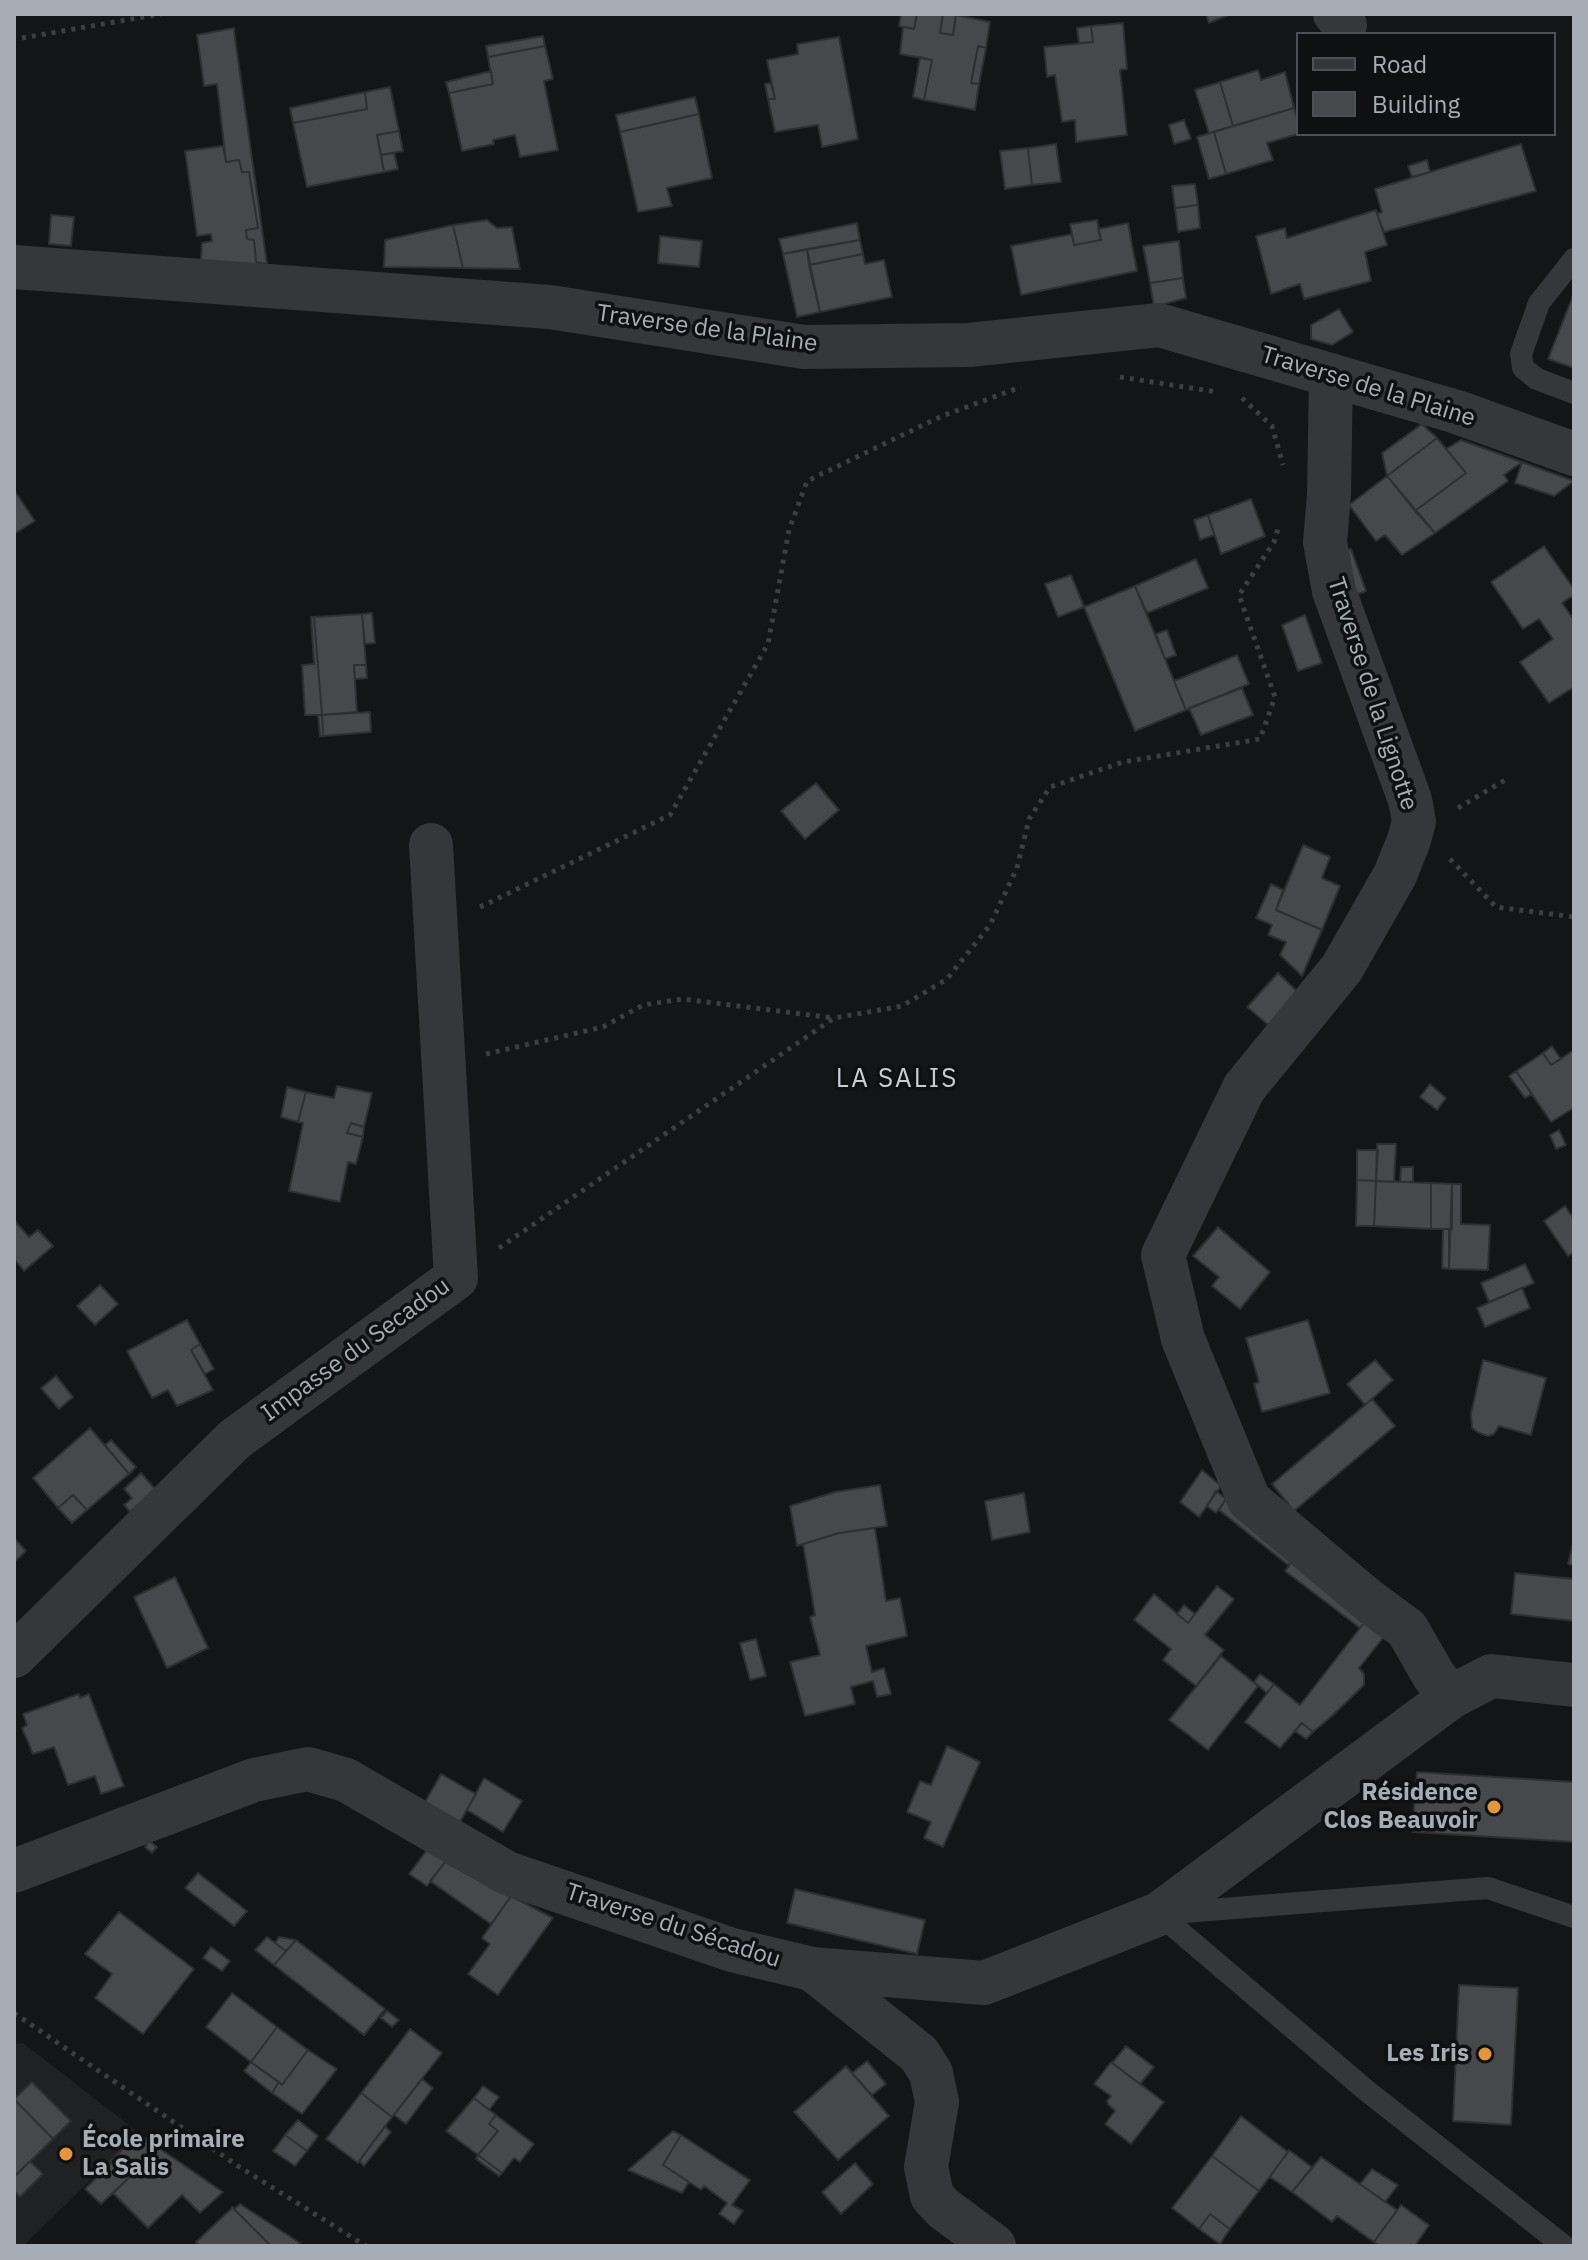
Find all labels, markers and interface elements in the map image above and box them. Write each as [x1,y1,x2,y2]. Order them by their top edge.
legend [1296,32,1556,136]
text: Road [1372,48,1427,80]
text: Building [1372,88,1460,120]
street label: Traverse de la Plaine [595,299,819,359]
street label: Traverse de la Plaine [1257,341,1479,433]
street label: Traverse de la Lignotte [1321,574,1423,814]
district label: LA SALIS [836,1063,958,1095]
street label: Impasse du Secadou [256,1272,456,1428]
place label: Résidence Clos Beauvoir [1324,1779,1478,1835]
marker: Résidence Clos Beauvoir [1485,1798,1503,1816]
street label: Traverse du Sécadou [562,1878,784,1974]
place label: Les Iris [1386,2040,1469,2068]
marker: Les Iris [1476,2045,1494,2063]
place label: École primaire La Salis [82,2126,245,2182]
marker: École primaire La Salis [57,2145,75,2163]

